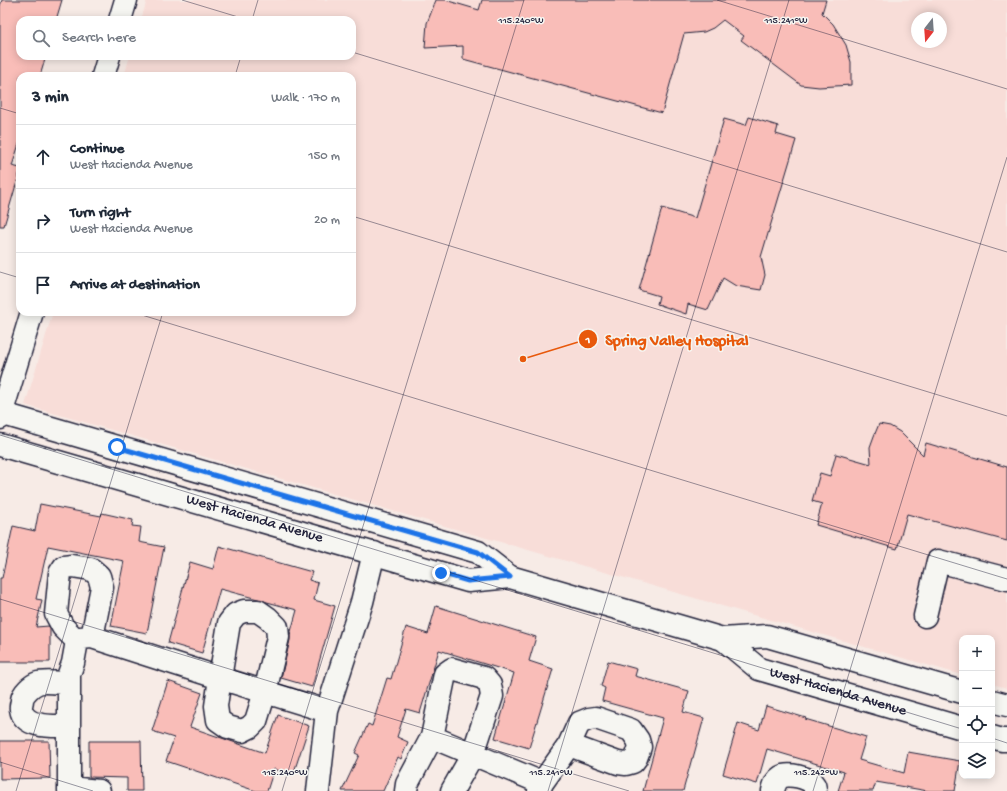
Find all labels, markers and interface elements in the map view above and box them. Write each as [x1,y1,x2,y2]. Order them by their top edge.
north arrow [911,12,947,48]
text: 115.240°W [498,15,544,27]
text: 115.241°W [763,15,808,27]
search box [16,16,356,60]
icon: search [30,27,52,49]
text: Search here [62,29,136,47]
text: 3 min [32,88,69,108]
text: Walk · 170 m [271,91,340,106]
text: Continue [70,140,124,158]
icon: ahead [32,146,54,168]
text: 150 m [308,149,340,164]
text: West Hacienda Avenue [70,158,193,173]
text: Turn right [70,204,130,222]
icon: right [32,210,54,232]
text: 20 m [314,213,340,228]
text: West Hacienda Avenue [70,222,193,237]
icon: arrive [32,274,54,296]
text: Arrive at destination [70,276,200,294]
callout: Spring Valley Hospital [578,325,757,353]
text: Spring Valley Hospital [605,333,749,352]
text: 1 [585,334,591,348]
route start [108,438,126,456]
street label: West Hacienda Avenue [184,491,325,547]
route end [432,564,450,582]
map controls [959,635,995,779]
button: + [959,635,995,671]
street label: West Hacienda Avenue [767,664,909,720]
button: − [959,671,995,707]
button: locate [959,707,995,743]
button: layers [959,743,995,779]
text: 115.240°W [262,767,308,779]
text: 115.241°W [528,767,573,779]
text: 115.242°W [793,767,839,779]

